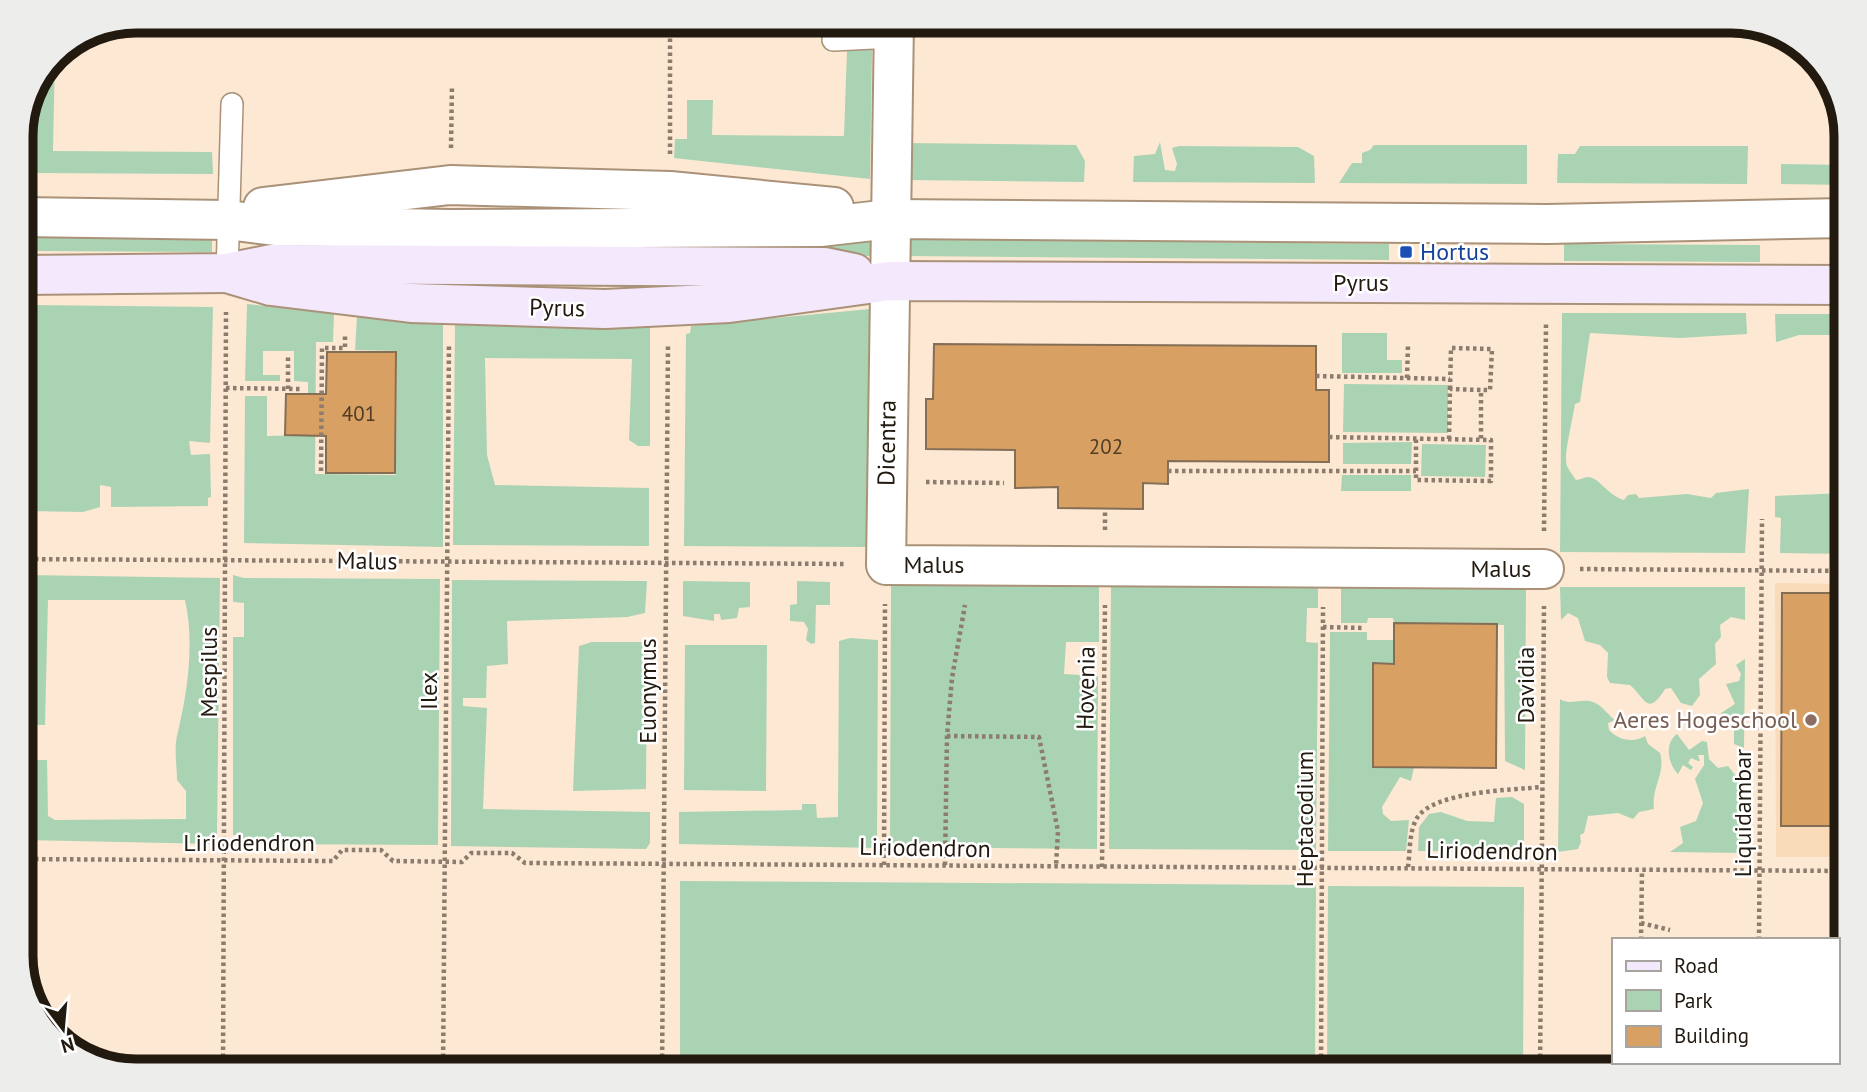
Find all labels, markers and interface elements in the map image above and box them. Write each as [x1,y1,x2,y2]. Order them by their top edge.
place label: Hortus [1420,236,1489,267]
marker: Hortus [1398,244,1414,260]
street label: Pyrus [1333,267,1389,298]
street label: Pyrus [529,292,585,323]
house number: 401 [342,400,376,427]
street label: Dicentra [870,400,903,486]
house number: 202 [1089,433,1123,460]
street label: Malus [336,544,398,577]
street label: Malus [904,549,964,580]
street label: Malus [1471,553,1531,584]
street label: Mespilus [193,627,224,717]
street label: Euonymus [632,638,663,744]
street label: Hovenia [1069,646,1102,730]
street label: Davidia [1510,647,1541,723]
street label: Ilex [413,672,444,710]
place label: Aeres Hogeschool [1613,704,1797,735]
marker: Aeres Hogeschool [1803,712,1819,728]
street label: Liquidambar [1727,749,1758,877]
street label: Heptacodium [1289,751,1320,887]
street label: Liriodendron [183,827,315,858]
street label: Liriodendron [859,831,991,864]
street label: Liriodendron [1426,834,1558,867]
legend [1612,938,1839,1064]
text: Road [1674,952,1718,979]
text: Park [1674,987,1713,1014]
north arrow [28,994,98,1064]
text: Building [1674,1022,1749,1049]
text: N [58,1032,77,1059]

